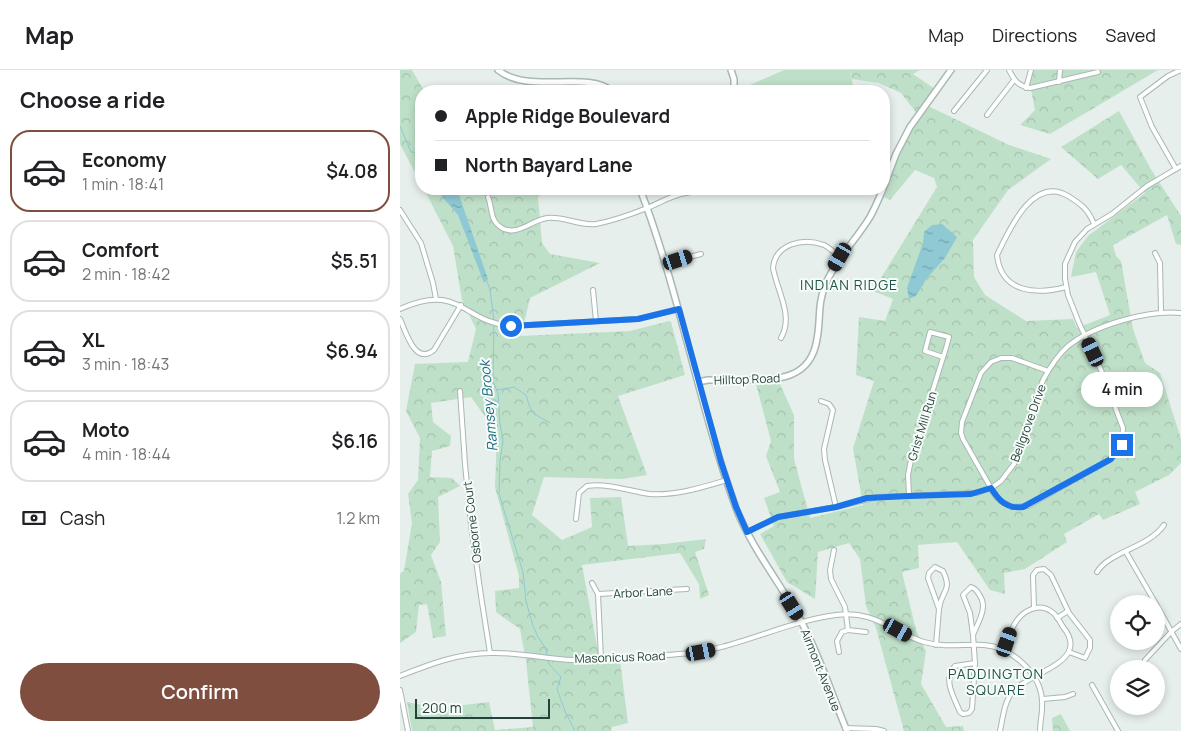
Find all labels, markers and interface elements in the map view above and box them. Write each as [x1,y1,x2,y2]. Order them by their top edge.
text: Map [25,18,74,51]
text: Map [928,23,964,47]
text: Directions [992,23,1077,47]
text: Saved [1105,23,1156,47]
text: Choose a ride [20,85,165,115]
text: Apple Ridge Boulevard [465,103,670,129]
text: Economy [82,147,166,173]
icon: car [22,149,67,194]
text: North Bayard Lane [465,152,633,178]
text: $4.08 [326,158,378,184]
text: 1 min · 18:41 [82,173,164,195]
text: Comfort [82,237,159,263]
icon: car [22,239,67,284]
car [826,240,853,274]
text: $5.51 [331,248,378,274]
car [661,248,694,272]
text: 2 min · 18:42 [82,263,170,285]
district label: INDIAN RIDGE [800,275,898,294]
route start [500,315,522,337]
text: XL [82,327,105,353]
icon: car [22,329,67,374]
car [1079,335,1106,369]
text: $6.94 [326,338,378,364]
text: 3 min · 18:43 [82,353,169,375]
water label: Ramsey Brook [474,358,501,452]
street label: Hilltop Road [714,369,780,389]
callout: 4 min [1081,372,1163,408]
text: 4 min [1101,378,1143,400]
street label: Bellgrove Drive [1006,382,1050,464]
street label: Grist Mill Run [903,389,941,463]
text: Moto [82,417,129,443]
icon: car [22,419,67,464]
text: $6.16 [332,428,378,454]
route end [1111,434,1133,456]
text: 4 min · 18:44 [82,443,171,465]
street label: Osborne Court [459,480,485,564]
icon: cash [20,504,48,532]
text: Cash [60,505,105,531]
text: 1.2 km [337,507,380,529]
street label: Arbor Lane [613,582,673,602]
car [777,589,806,623]
map controls [1110,595,1165,715]
button: locate [1110,595,1165,650]
car [881,616,914,644]
car [995,625,1018,659]
street label: Airmont Avenue [797,626,845,714]
car [684,642,717,662]
street label: Masonicus Road [574,647,666,667]
button: layers [1110,660,1165,715]
button: Confirm [20,663,380,721]
district label: PADDINGTON SQUARE [948,664,1044,699]
scale bar [415,696,550,719]
text: 200 m [422,698,462,717]

